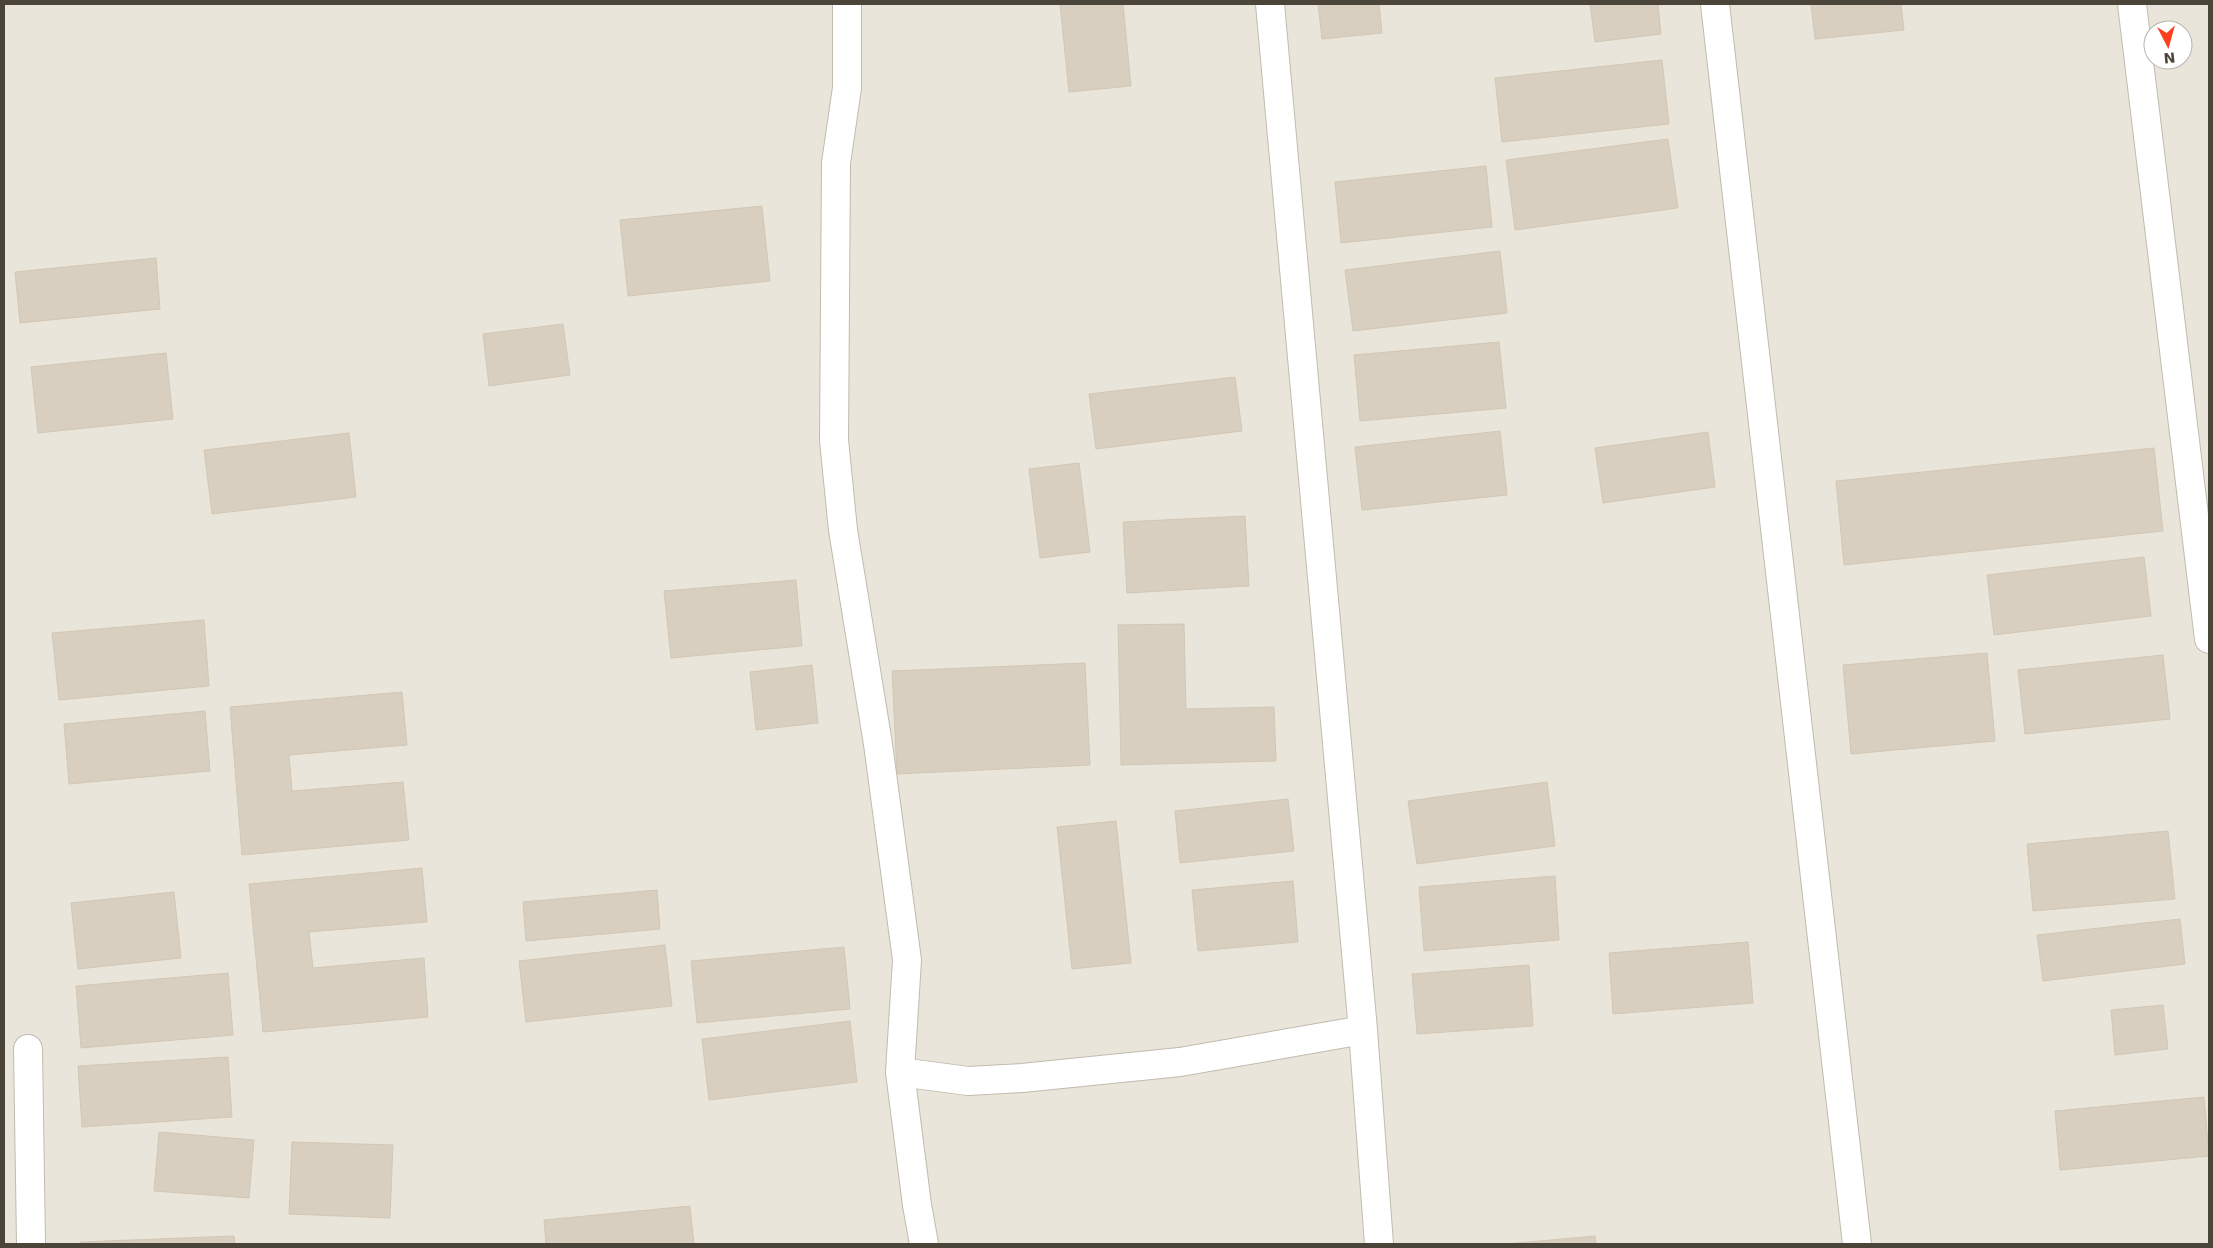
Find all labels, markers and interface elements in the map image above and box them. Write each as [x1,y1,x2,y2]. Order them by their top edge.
north arrow [2143,20,2193,70]
text: N [2163,49,2176,66]

